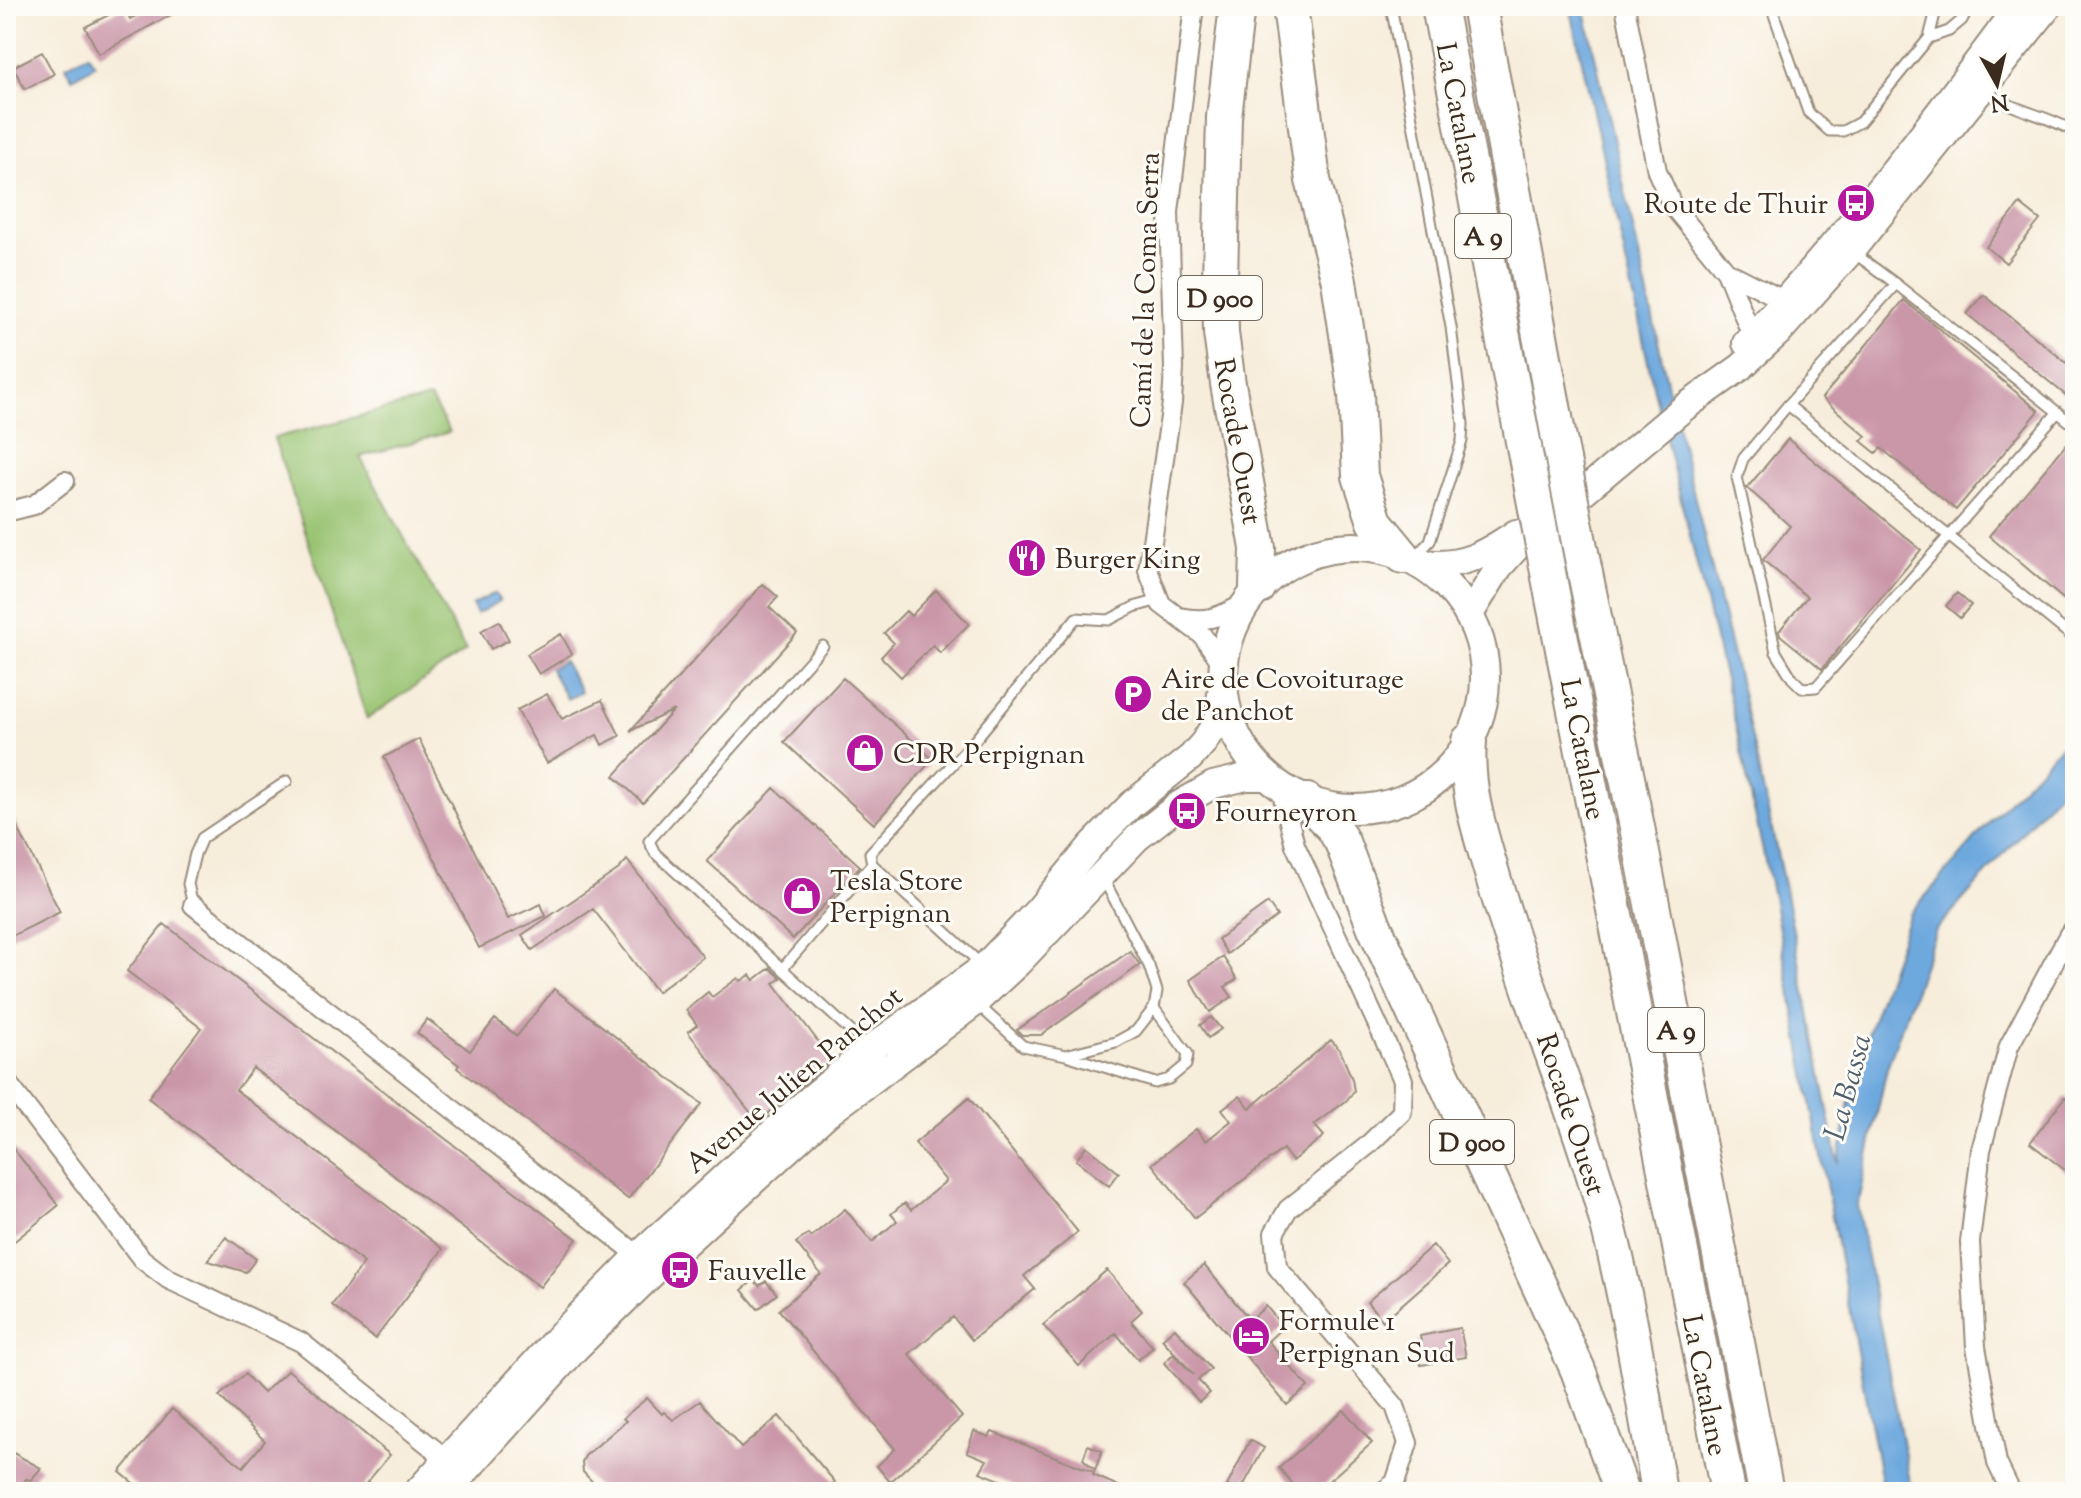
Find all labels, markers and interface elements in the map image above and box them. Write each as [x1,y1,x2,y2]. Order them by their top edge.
street label: La Catalane [1424,40,1490,188]
north arrow [1957,44,2037,124]
text: N [1988,84,2010,118]
street label: Camí de la Coma Serra [1122,151,1172,429]
bus stop icon: Route de Thuir [1835,182,1877,224]
place label: Route de Thuir [1644,186,1828,226]
road number: A 9 [1455,214,1511,258]
road number: D 900 [1178,276,1262,320]
street label: Rocade Ouest [1202,355,1270,528]
restaurant icon: Burger King [1006,537,1048,579]
place label: Burger King [1055,541,1200,581]
place label: Aire de Covoiturage de Panchot [1161,661,1404,733]
parking icon: Aire de Covoiturage de Panchot [1112,673,1154,715]
street label: La Catalane [1548,676,1614,824]
shop icon: CDR Perpignan [844,732,886,774]
place label: CDR Perpignan [893,736,1085,776]
bus stop icon: Fourneyron [1166,790,1208,832]
place label: Fourneyron [1215,794,1357,834]
place label: Tesla Store Perpignan [830,863,963,935]
shop icon: Tesla Store Perpignan [781,875,823,917]
street label: Avenue Julien Panchot [678,978,913,1184]
road number: A 9 [1648,1008,1704,1052]
street label: Rocade Ouest [1524,1029,1614,1201]
water label: La Bassa [1815,1030,1884,1146]
road number: D 900 [1430,1120,1514,1164]
bus stop icon: Fauvelle [659,1249,701,1291]
place label: Fauvelle [708,1253,807,1293]
place label: Formule 1 Perpignan Sud [1279,1303,1455,1375]
street label: La Catalane [1670,1312,1736,1460]
hotel icon: Formule 1 Perpignan Sud [1230,1315,1272,1357]

